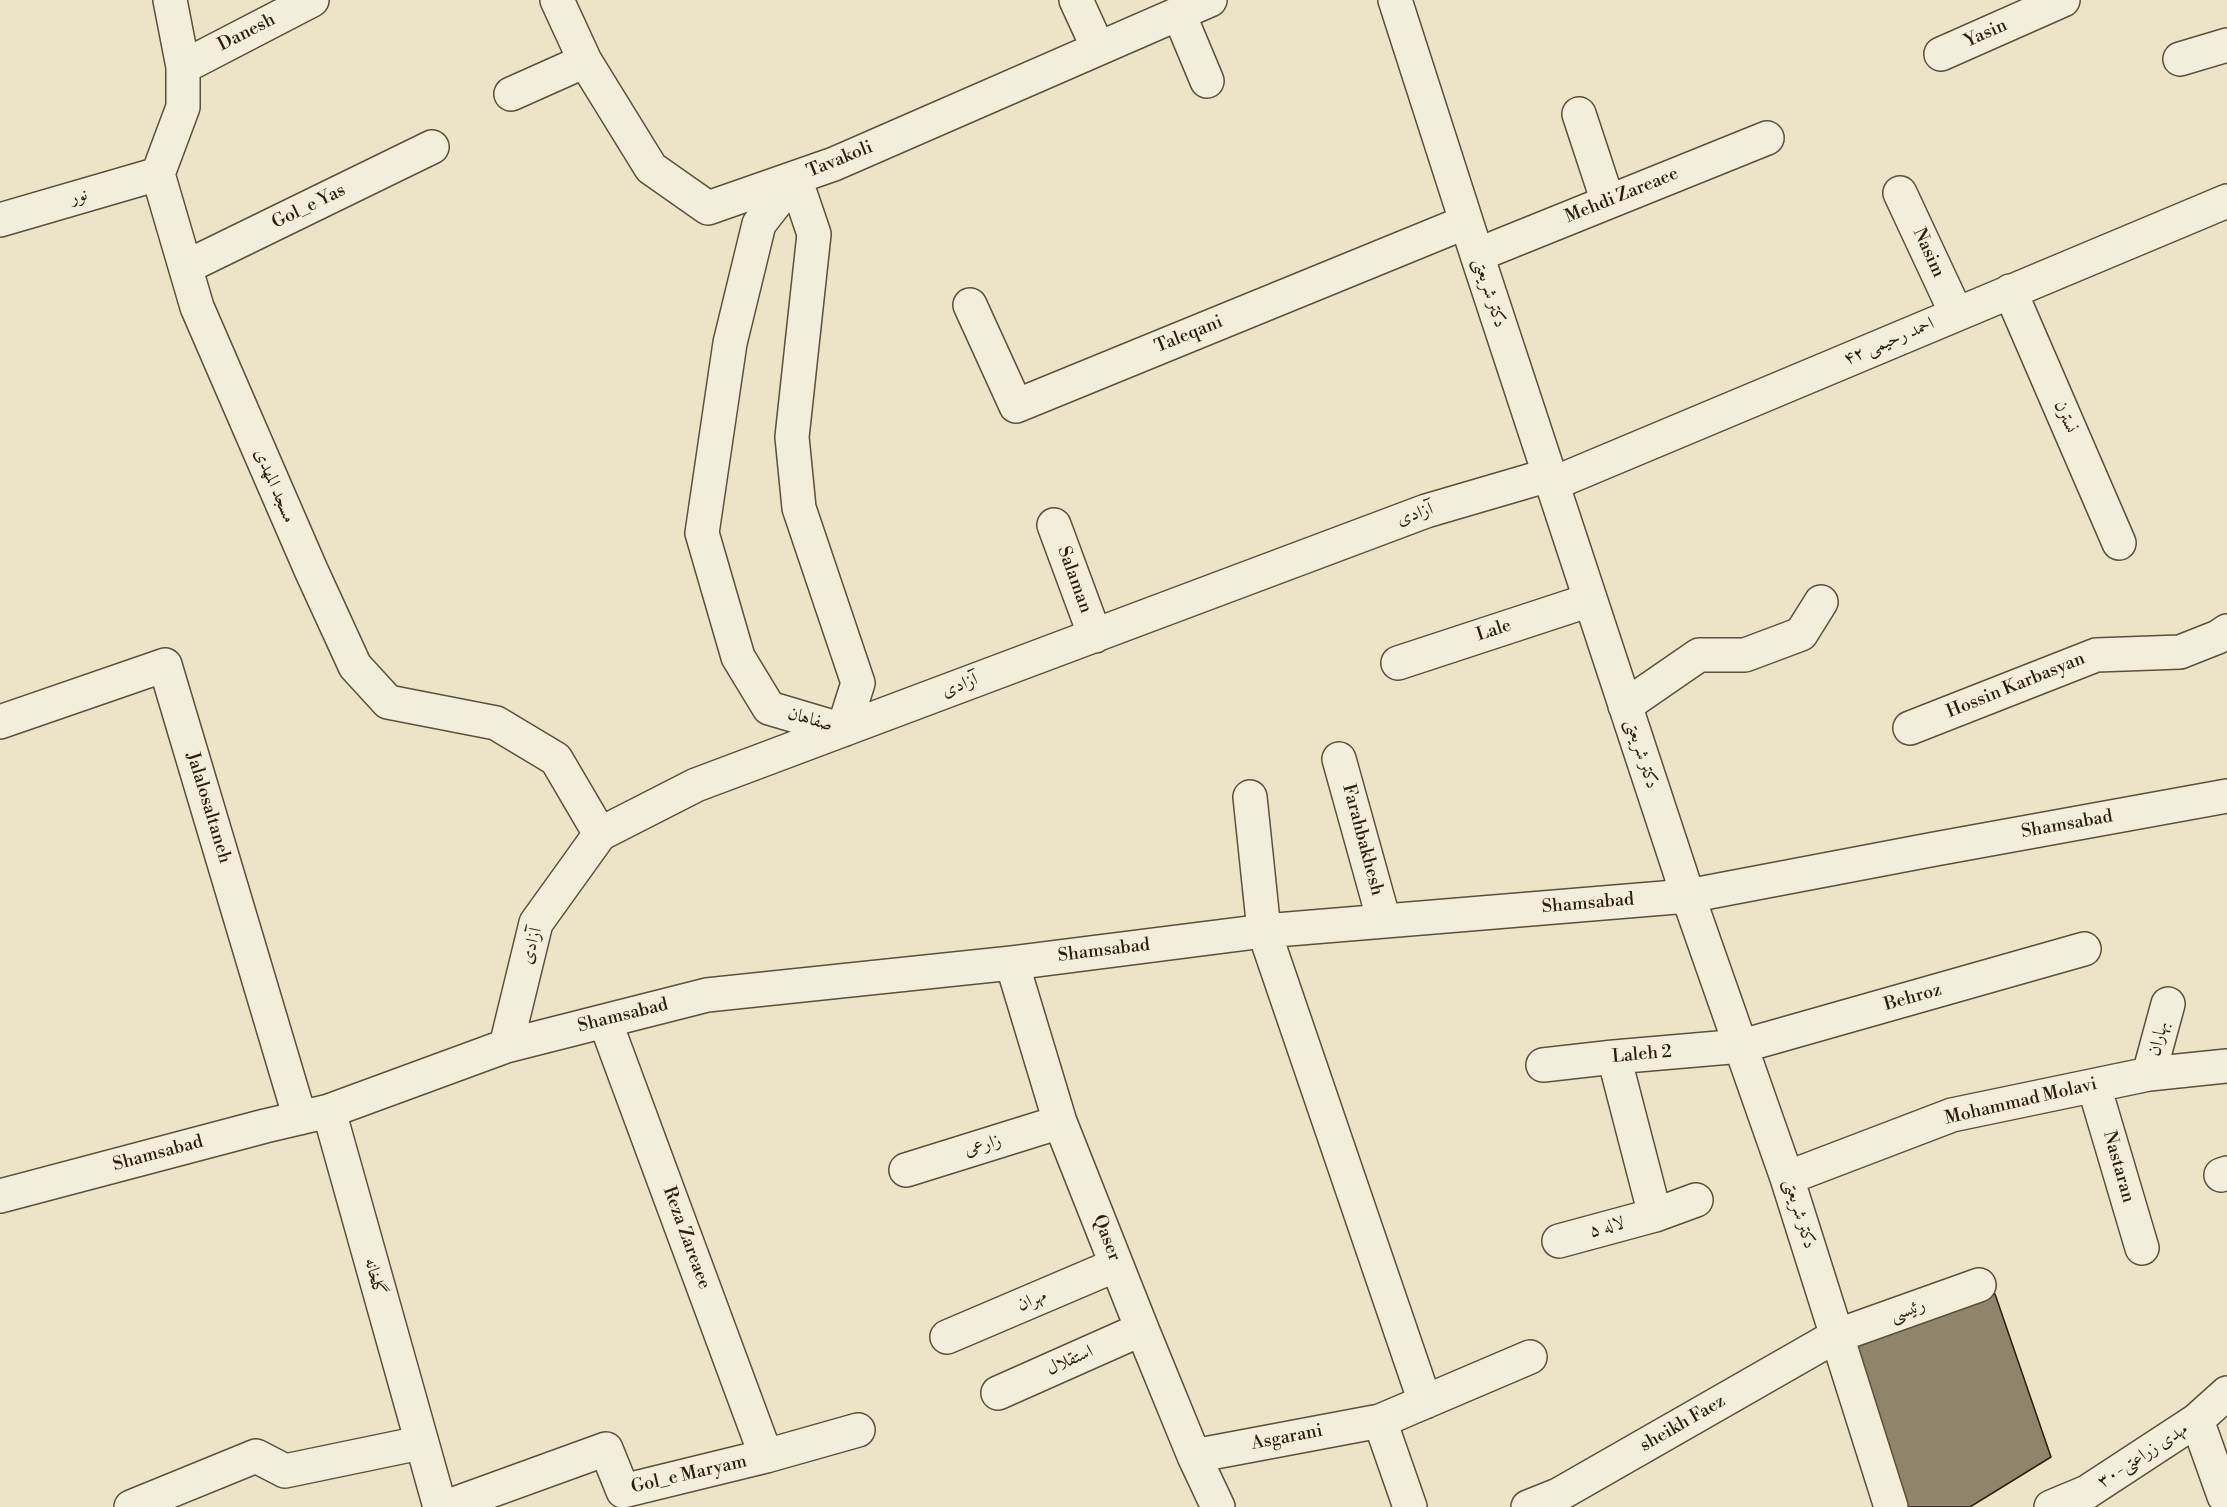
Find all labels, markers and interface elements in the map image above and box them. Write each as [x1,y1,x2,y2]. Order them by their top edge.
street label: Danesh [215,9,279,57]
street label: Yasin [1961,15,2011,53]
street label: Tavakoli [804,137,876,183]
street label: Mehdi Zareaee [1562,163,1682,229]
street label: Gol_e Yas [269,180,349,234]
street label: نور [68,184,90,210]
street label: Nasim [1907,225,1949,281]
street label: دکتر شریعتی [1468,256,1510,330]
street label: Taleqani [1152,312,1226,358]
street label: ۴۲ احمد رحیمی [1840,313,1938,371]
street label: نسترن [2049,398,2081,436]
street label: مسجد المهدی [249,446,299,526]
street label: آزادی [1394,499,1436,531]
street label: Salaman [1052,544,1096,616]
street label: Lale [1474,615,1514,647]
street label: Hossin Karbasyan [1944,648,2088,724]
street label: آزادی [939,669,981,703]
street label: صفاهان [785,703,835,737]
street label: دکتر شریعتی [1620,717,1662,791]
street label: Jalalosaltaneh [181,750,235,866]
street label: Farahbakhesh [1337,782,1387,898]
street label: Shamsabad [2020,806,2114,844]
street label: Shamsabad [1541,889,1635,919]
street label: آزادی [517,925,547,967]
street label: Shamsabad [1057,935,1151,967]
street label: Behroz [1882,980,1944,1016]
street label: Shamsabad [576,994,670,1038]
street label: بهاران [2144,1019,2174,1059]
street label: Laleh 2 [1611,1042,1673,1068]
street label: Mohammad Molavi [1943,1074,2099,1130]
street label: Nastaran [2097,1129,2139,1205]
street label: زارعی [962,1130,1004,1162]
street label: Shamsabad [111,1132,205,1176]
street label: دکتر شریعتی [1778,1177,1820,1251]
street label: Reza Zareaee [657,1184,715,1292]
street label: Qaser [1087,1212,1125,1264]
street label: لاله ۵ [1587,1213,1627,1243]
street label: گلخانه [359,1256,389,1298]
street label: مهران [1014,1285,1050,1317]
street label: رئیسی [1887,1295,1929,1327]
street label: استقلال [1043,1341,1097,1381]
street label: sheikh Faez [1636,1391,1730,1457]
street label: ۳۰-مهدی زراعتی [2094,1419,2192,1493]
street label: Asgarani [1250,1421,1324,1455]
street label: Gol_e Maryam [629,1451,749,1499]

